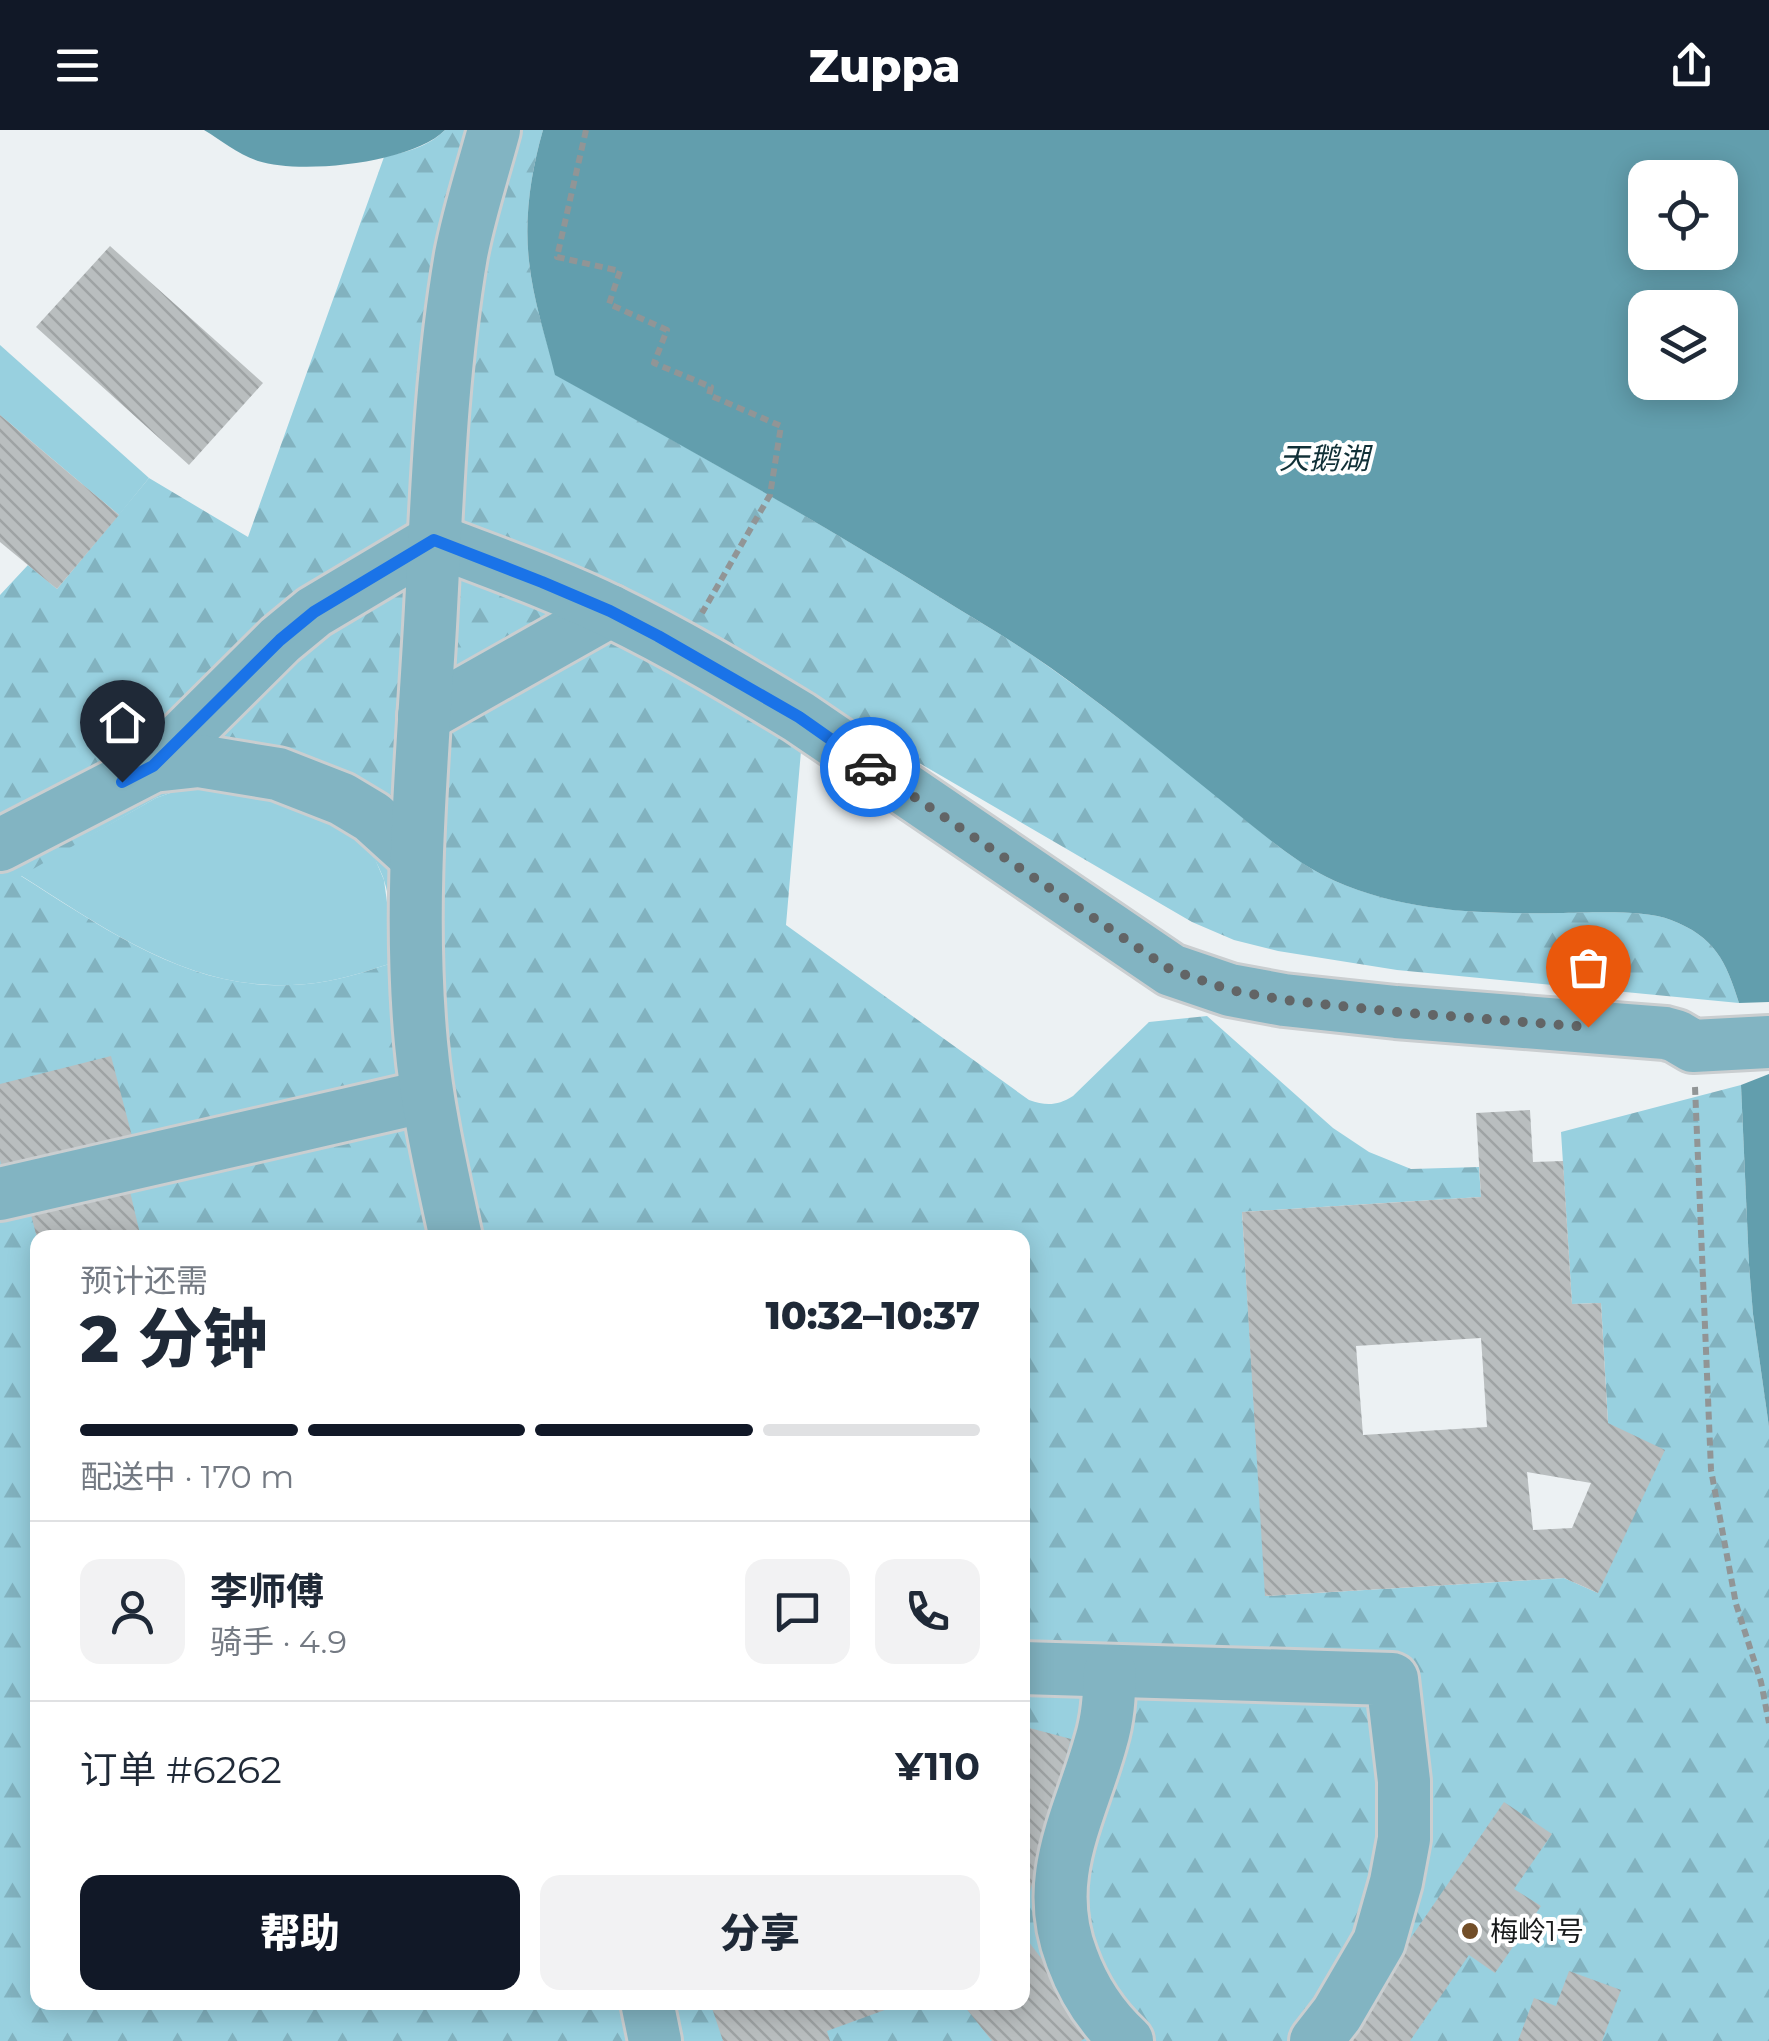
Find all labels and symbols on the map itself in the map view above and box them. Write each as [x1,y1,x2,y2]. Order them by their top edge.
water label: 天鹅湖 [1279,440,1373,477]
pin [80,680,165,783]
courier [820,717,920,817]
pin [1546,925,1631,1028]
place label: 梅岭1号 [1490,1914,1584,1948]
marker: 梅岭1号 [1459,1920,1481,1942]

